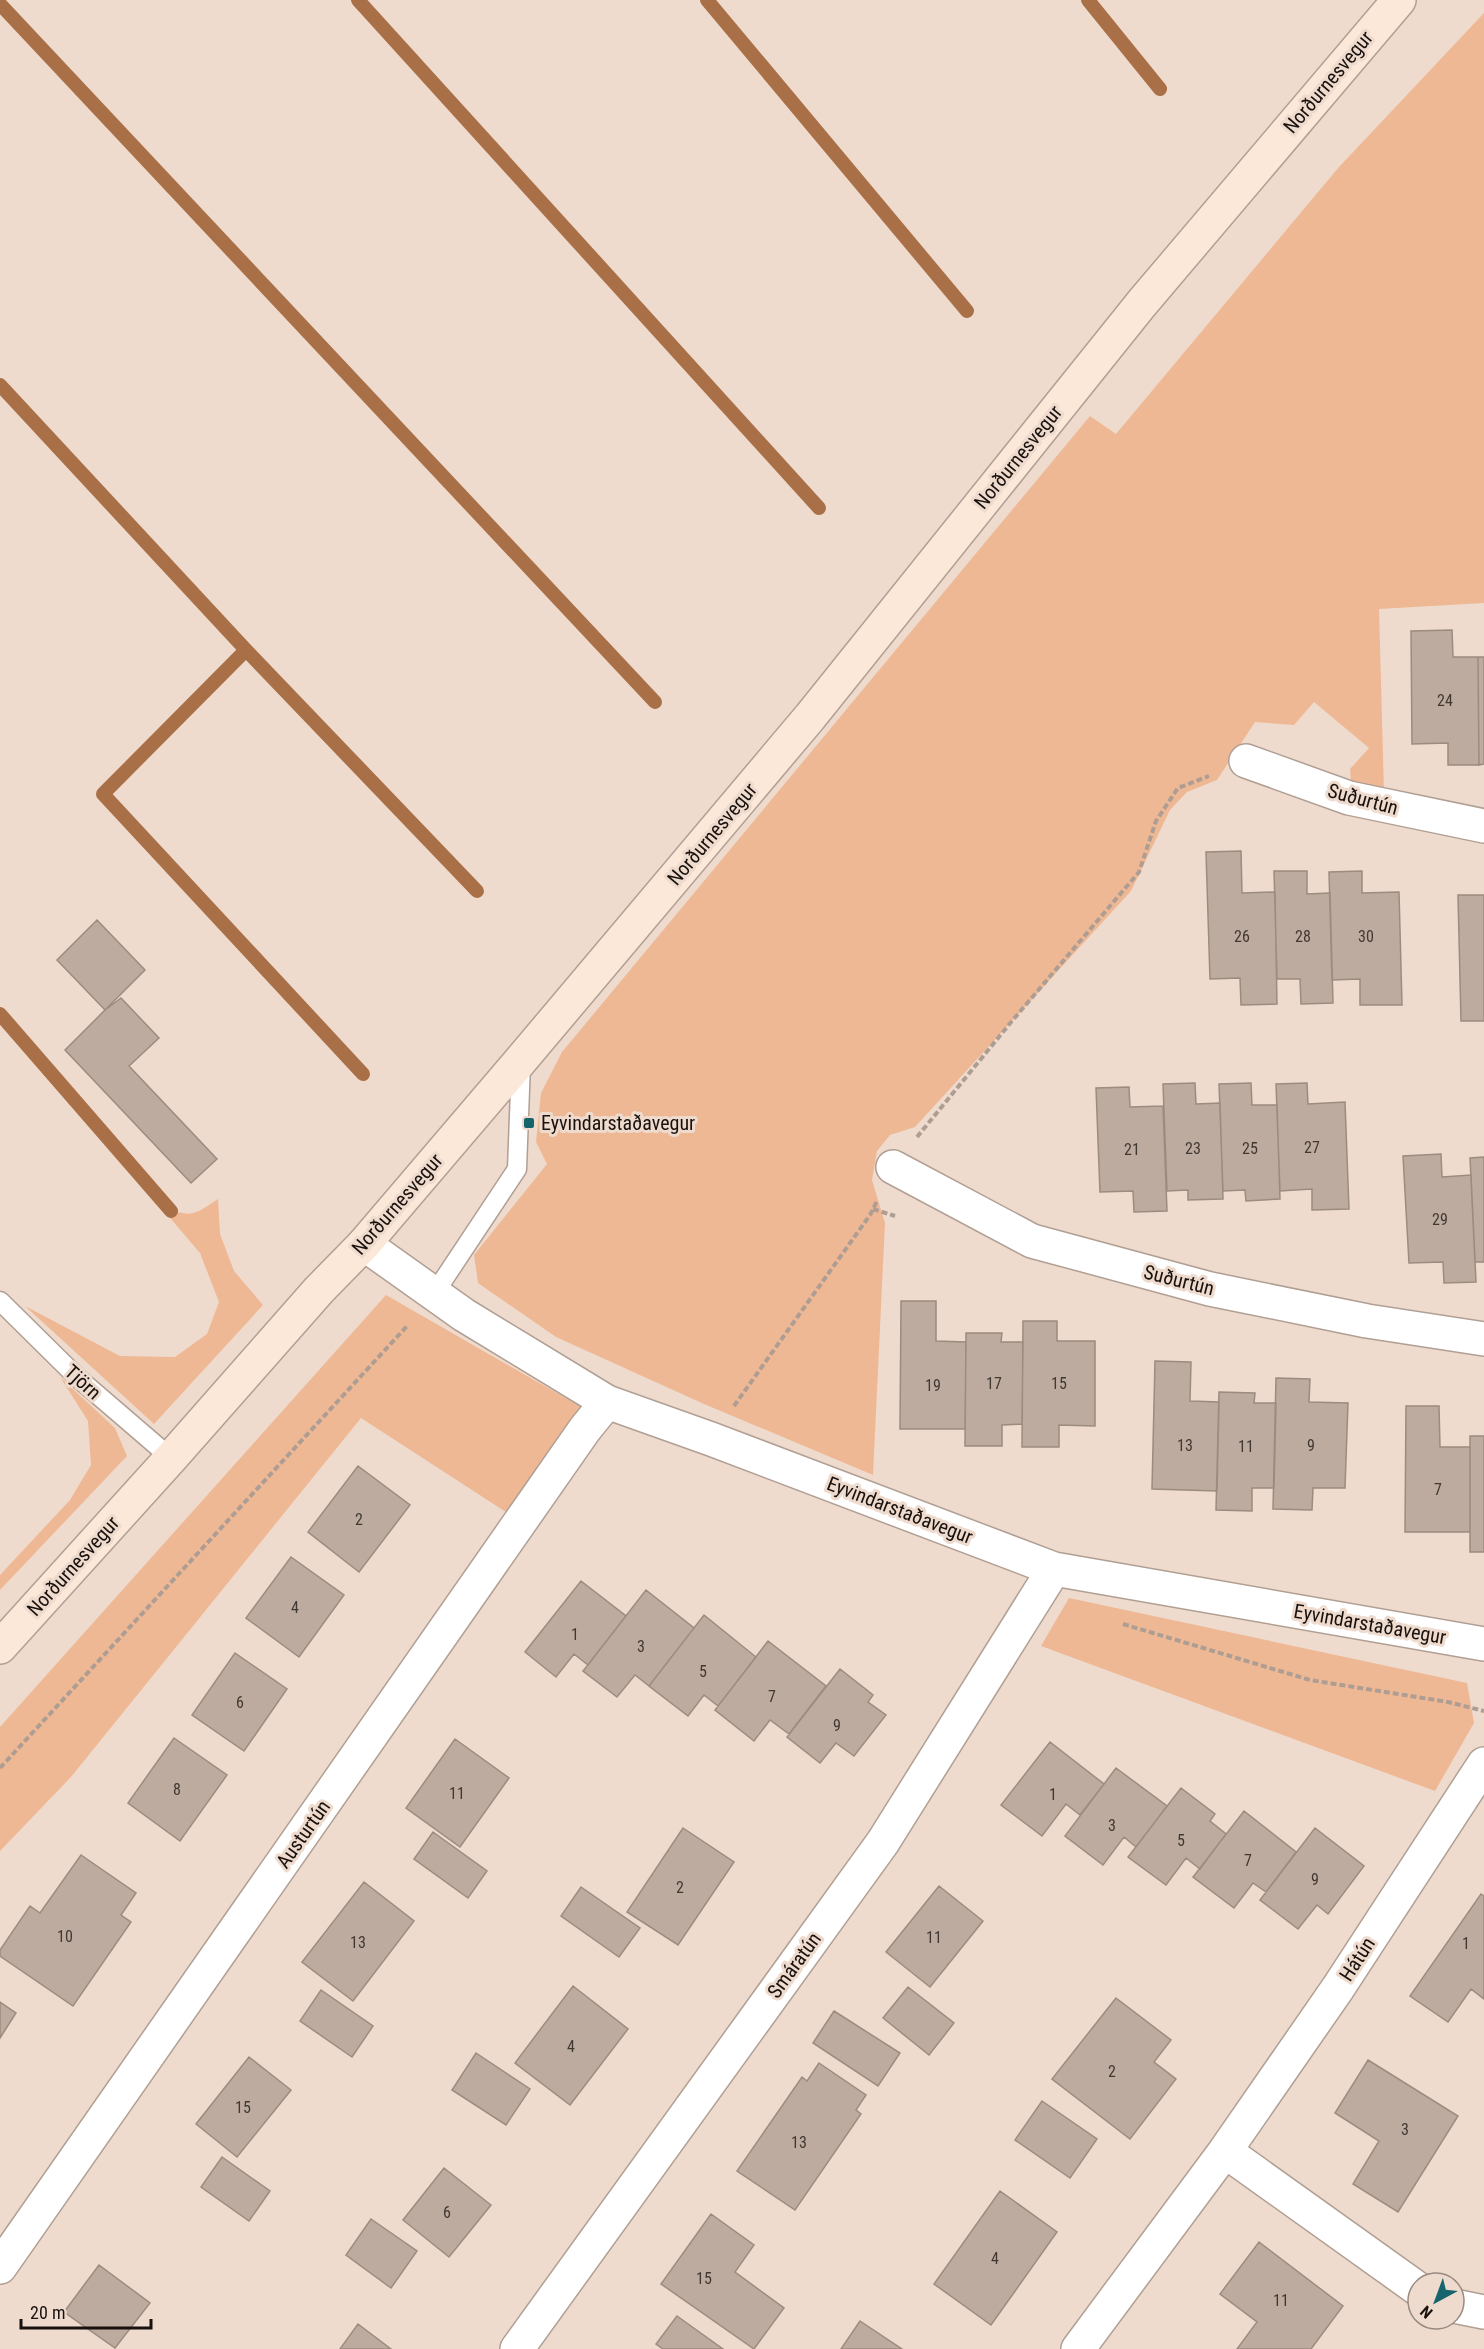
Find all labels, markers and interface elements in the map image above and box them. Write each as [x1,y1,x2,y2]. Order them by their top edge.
street label: Norðurnesvegur [1278,26,1378,138]
street label: Norðurnesvegur [969,400,1067,514]
house number: 24 [1437,691,1453,710]
street label: Norðurnesvegur [662,778,762,890]
street label: Suðurtún [1325,778,1401,820]
house number: 26 [1234,927,1250,946]
house number: 28 [1295,927,1311,946]
house number: 30 [1358,927,1374,946]
place label: Eyvindarstaðavegur [541,1111,695,1135]
marker: Eyvindarstaðavegur [522,1116,536,1130]
house number: 27 [1304,1138,1320,1157]
house number: 23 [1185,1139,1201,1158]
house number: 25 [1242,1139,1258,1158]
house number: 21 [1124,1140,1140,1159]
street label: Norðurnesvegur [347,1149,447,1259]
house number: 29 [1432,1210,1448,1229]
street label: Suðurtún [1141,1260,1217,1300]
street label: Tjörn [60,1359,106,1405]
house number: 17 [986,1374,1002,1393]
house number: 15 [1051,1374,1067,1393]
house number: 19 [925,1376,941,1395]
house number: 13 [1177,1436,1193,1455]
house number: 9 [1307,1436,1315,1455]
house number: 11 [1238,1437,1254,1456]
street label: Eyvindarstaðavegur [824,1471,976,1549]
house number: 7 [1434,1480,1442,1499]
house number: 2 [355,1510,363,1529]
street label: Norðurnesvegur [22,1511,124,1621]
house number: 4 [291,1598,299,1617]
street label: Eyvindarstaðavegur [1292,1599,1448,1649]
house number: 1 [571,1625,579,1644]
house number: 3 [637,1637,645,1656]
house number: 5 [699,1662,707,1681]
house number: 7 [768,1687,776,1706]
house number: 6 [236,1693,244,1712]
house number: 9 [833,1716,841,1735]
house number: 8 [173,1780,181,1799]
house number: 11 [449,1784,465,1803]
house number: 1 [1049,1785,1057,1804]
street label: Austurtún [271,1795,335,1873]
house number: 3 [1108,1816,1116,1835]
house number: 5 [1177,1831,1185,1850]
house number: 7 [1244,1851,1252,1870]
house number: 9 [1311,1870,1319,1889]
house number: 2 [676,1878,684,1897]
house number: 10 [57,1927,73,1946]
street label: Smáratún [762,1927,826,2003]
house number: 11 [926,1928,942,1947]
house number: 13 [350,1933,366,1952]
street label: Hátún [1334,1933,1380,1985]
house number: 1 [1462,1934,1470,1953]
house number: 4 [567,2037,575,2056]
house number: 2 [1108,2062,1116,2081]
house number: 15 [235,2098,251,2117]
house number: 3 [1401,2120,1409,2139]
house number: 13 [791,2133,807,2152]
house number: 6 [443,2203,451,2222]
house number: 4 [991,2249,999,2268]
house number: 15 [696,2269,712,2288]
north arrow [1406,2271,1466,2331]
house number: 11 [1273,2291,1289,2310]
scale bar [21,2292,152,2330]
text: 20 m [30,2302,65,2323]
text: N [1417,2302,1436,2322]

